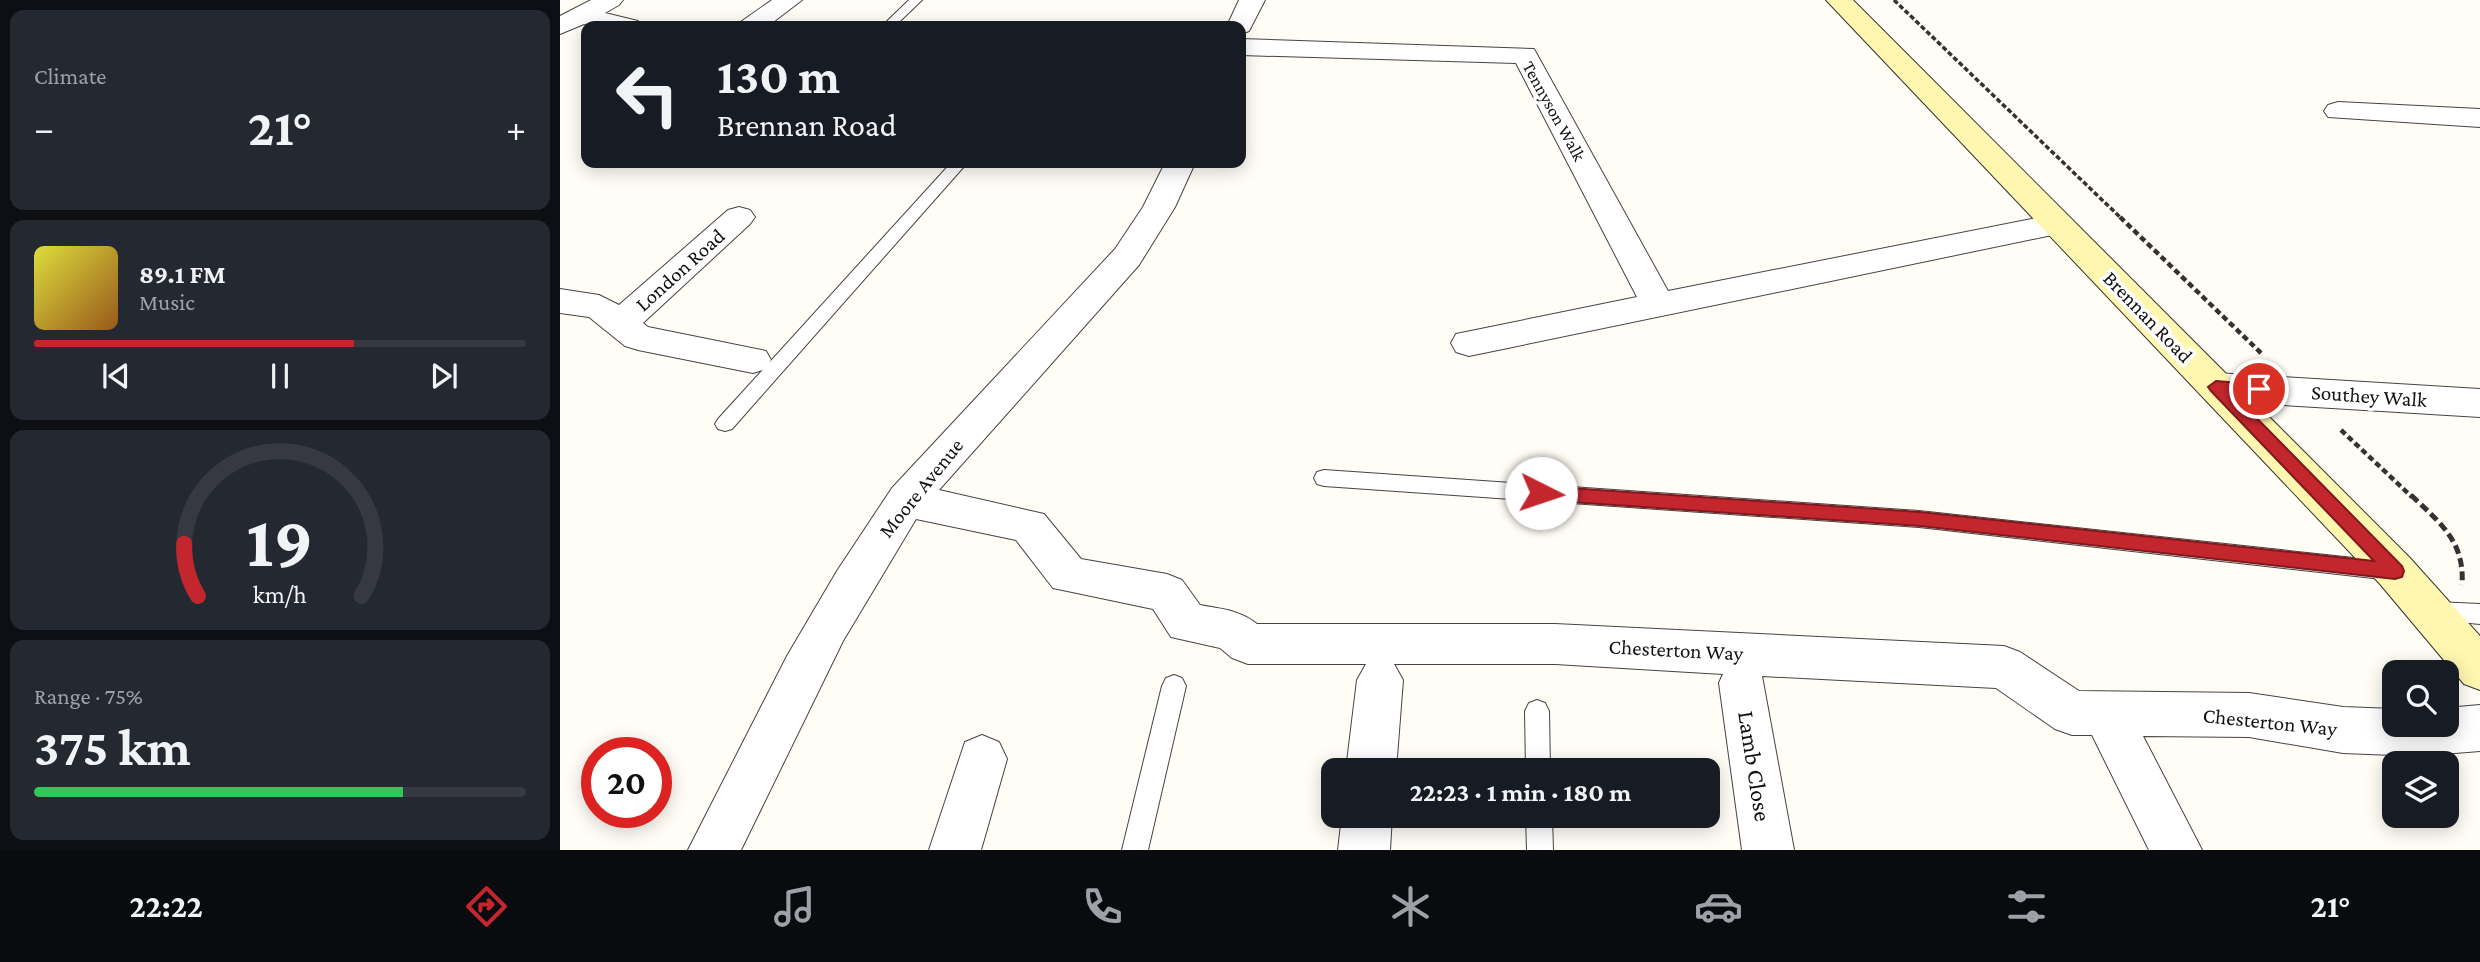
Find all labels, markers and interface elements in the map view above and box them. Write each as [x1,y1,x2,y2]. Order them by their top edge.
icon: left [602,49,693,140]
text: 130 m [717,49,840,104]
street label: Tennyson Walk [1518,58,1590,165]
text: Climate [34,63,106,89]
text: 21° [248,98,312,156]
text: − [34,107,54,149]
text: + [506,107,526,149]
text: Brennan Road [717,107,897,143]
street label: London Road [631,224,729,316]
text: 89.1 FM [139,260,226,289]
street label: Brennan Road [2098,266,2198,368]
text: Music [139,289,195,315]
icon: previous [97,357,135,395]
icon: pause [261,357,299,395]
icon: next [425,357,463,395]
pin [2229,359,2289,419]
icon: arrive [2240,370,2278,408]
street label: Southey Walk [2310,380,2428,412]
street label: Moore Avenue [874,434,968,542]
position arrow [1504,456,1578,530]
text: 19 [247,501,313,582]
text: km/h [253,581,307,608]
street label: Chesterton Way [1608,634,1744,666]
map controls [2382,660,2459,828]
button: search [2382,660,2459,737]
text: Range · 75% [34,683,143,709]
street label: Chesterton Way [2202,703,2339,741]
street label: Lamb Close [1733,709,1777,823]
text: 375 km [34,718,191,776]
speed limit sign: 20 [581,737,672,828]
button: layers [2382,751,2459,828]
text: 22:23 · 1 min · 180 m [1410,778,1631,807]
icon: directions [462,882,511,931]
icon: music [770,882,819,931]
icon: phone [1078,882,1127,931]
icon: climate [1386,882,1435,931]
icon: car [1694,882,1743,931]
icon: filters [2002,882,2051,931]
text: 22:22 [130,888,203,924]
text: 21° [2311,888,2350,924]

